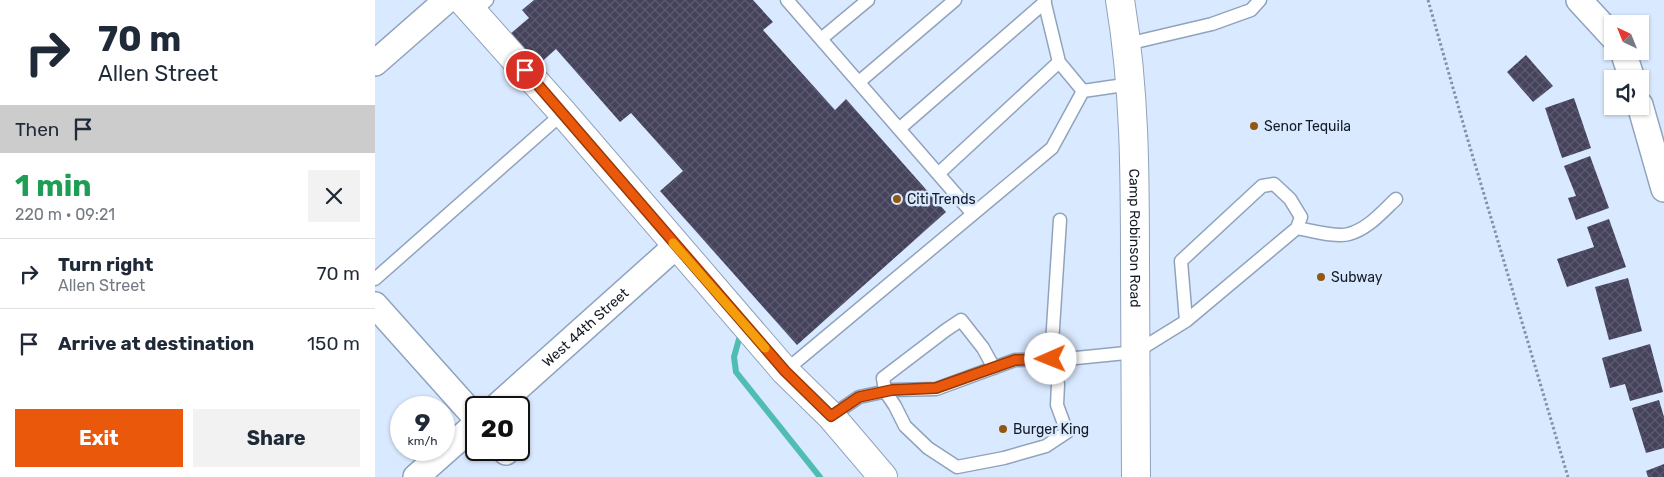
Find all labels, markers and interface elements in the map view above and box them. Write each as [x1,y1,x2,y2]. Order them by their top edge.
north arrow [1604,15,1649,60]
map controls [1604,15,1649,115]
text: 70 m [98,18,181,60]
icon: right [15,20,80,85]
pin [504,49,546,91]
icon: arrive [511,56,539,84]
text: Allen Street [98,60,218,87]
button: sound [1604,70,1649,115]
icon: arrive [69,115,97,143]
text: Then [15,118,59,141]
place label: Senor Tequila [1264,118,1351,135]
marker: Senor Tequila [1248,120,1260,132]
text: 1 min [15,168,92,204]
street label: Camp Robinson Road [1125,168,1143,308]
button: close [308,170,360,222]
place label: Citi Trends [907,191,976,208]
marker: Citi Trends [891,193,903,205]
text: 220 m · 09:21 [15,205,115,224]
text: Turn right [58,253,153,276]
icon: right [15,260,43,288]
text: 70 m [317,262,360,285]
place label: Subway [1331,269,1383,286]
marker: Subway [1315,271,1327,283]
text: Allen Street [58,276,145,295]
street label: West 44th Street [539,284,633,371]
icon: arrive [15,330,43,358]
text: Arrive at destination [58,332,254,355]
text: 150 m [307,332,360,355]
position arrow [1024,332,1076,384]
speed limit sign: 20 [465,396,530,461]
text: 9 [414,408,431,437]
button: Exit [15,409,183,467]
button: Share [193,409,360,467]
place label: Burger King [1013,421,1089,438]
marker: Burger King [997,423,1009,435]
text: km/h [408,434,437,448]

